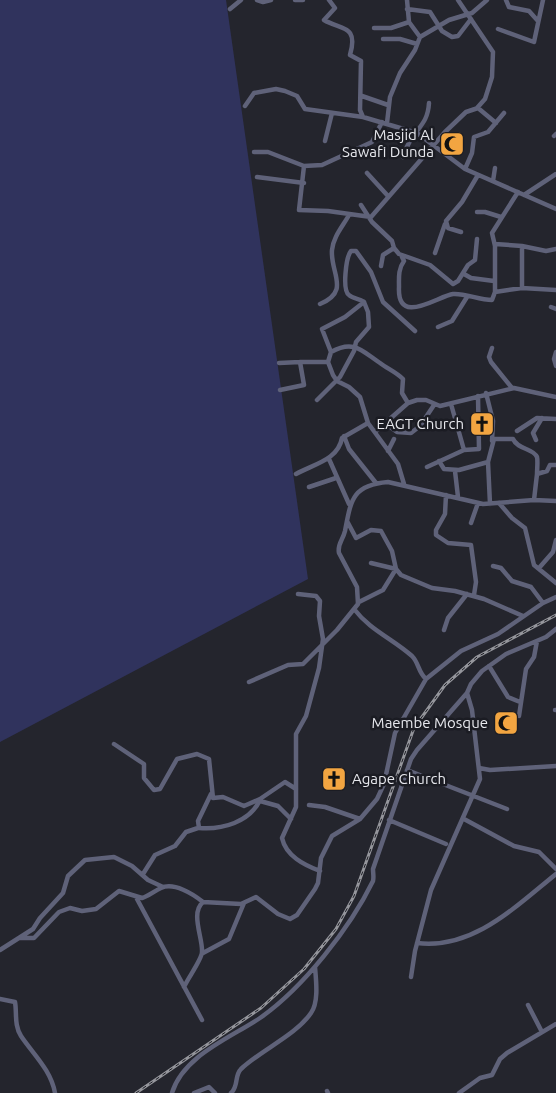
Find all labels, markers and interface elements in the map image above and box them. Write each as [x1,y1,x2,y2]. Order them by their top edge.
place label: Masjid Al Sawafi Dunda [342,126,434,160]
mosque icon: Masjid Al Sawafi Dunda [439,131,465,157]
church icon: EAGT Church [469,411,495,437]
place label: EAGT Church [377,415,464,432]
mosque icon: Maembe Mosque [493,710,519,736]
place label: Maembe Mosque [372,714,488,731]
church icon: Agape Church [321,766,347,792]
place label: Agape Church [352,770,446,787]

